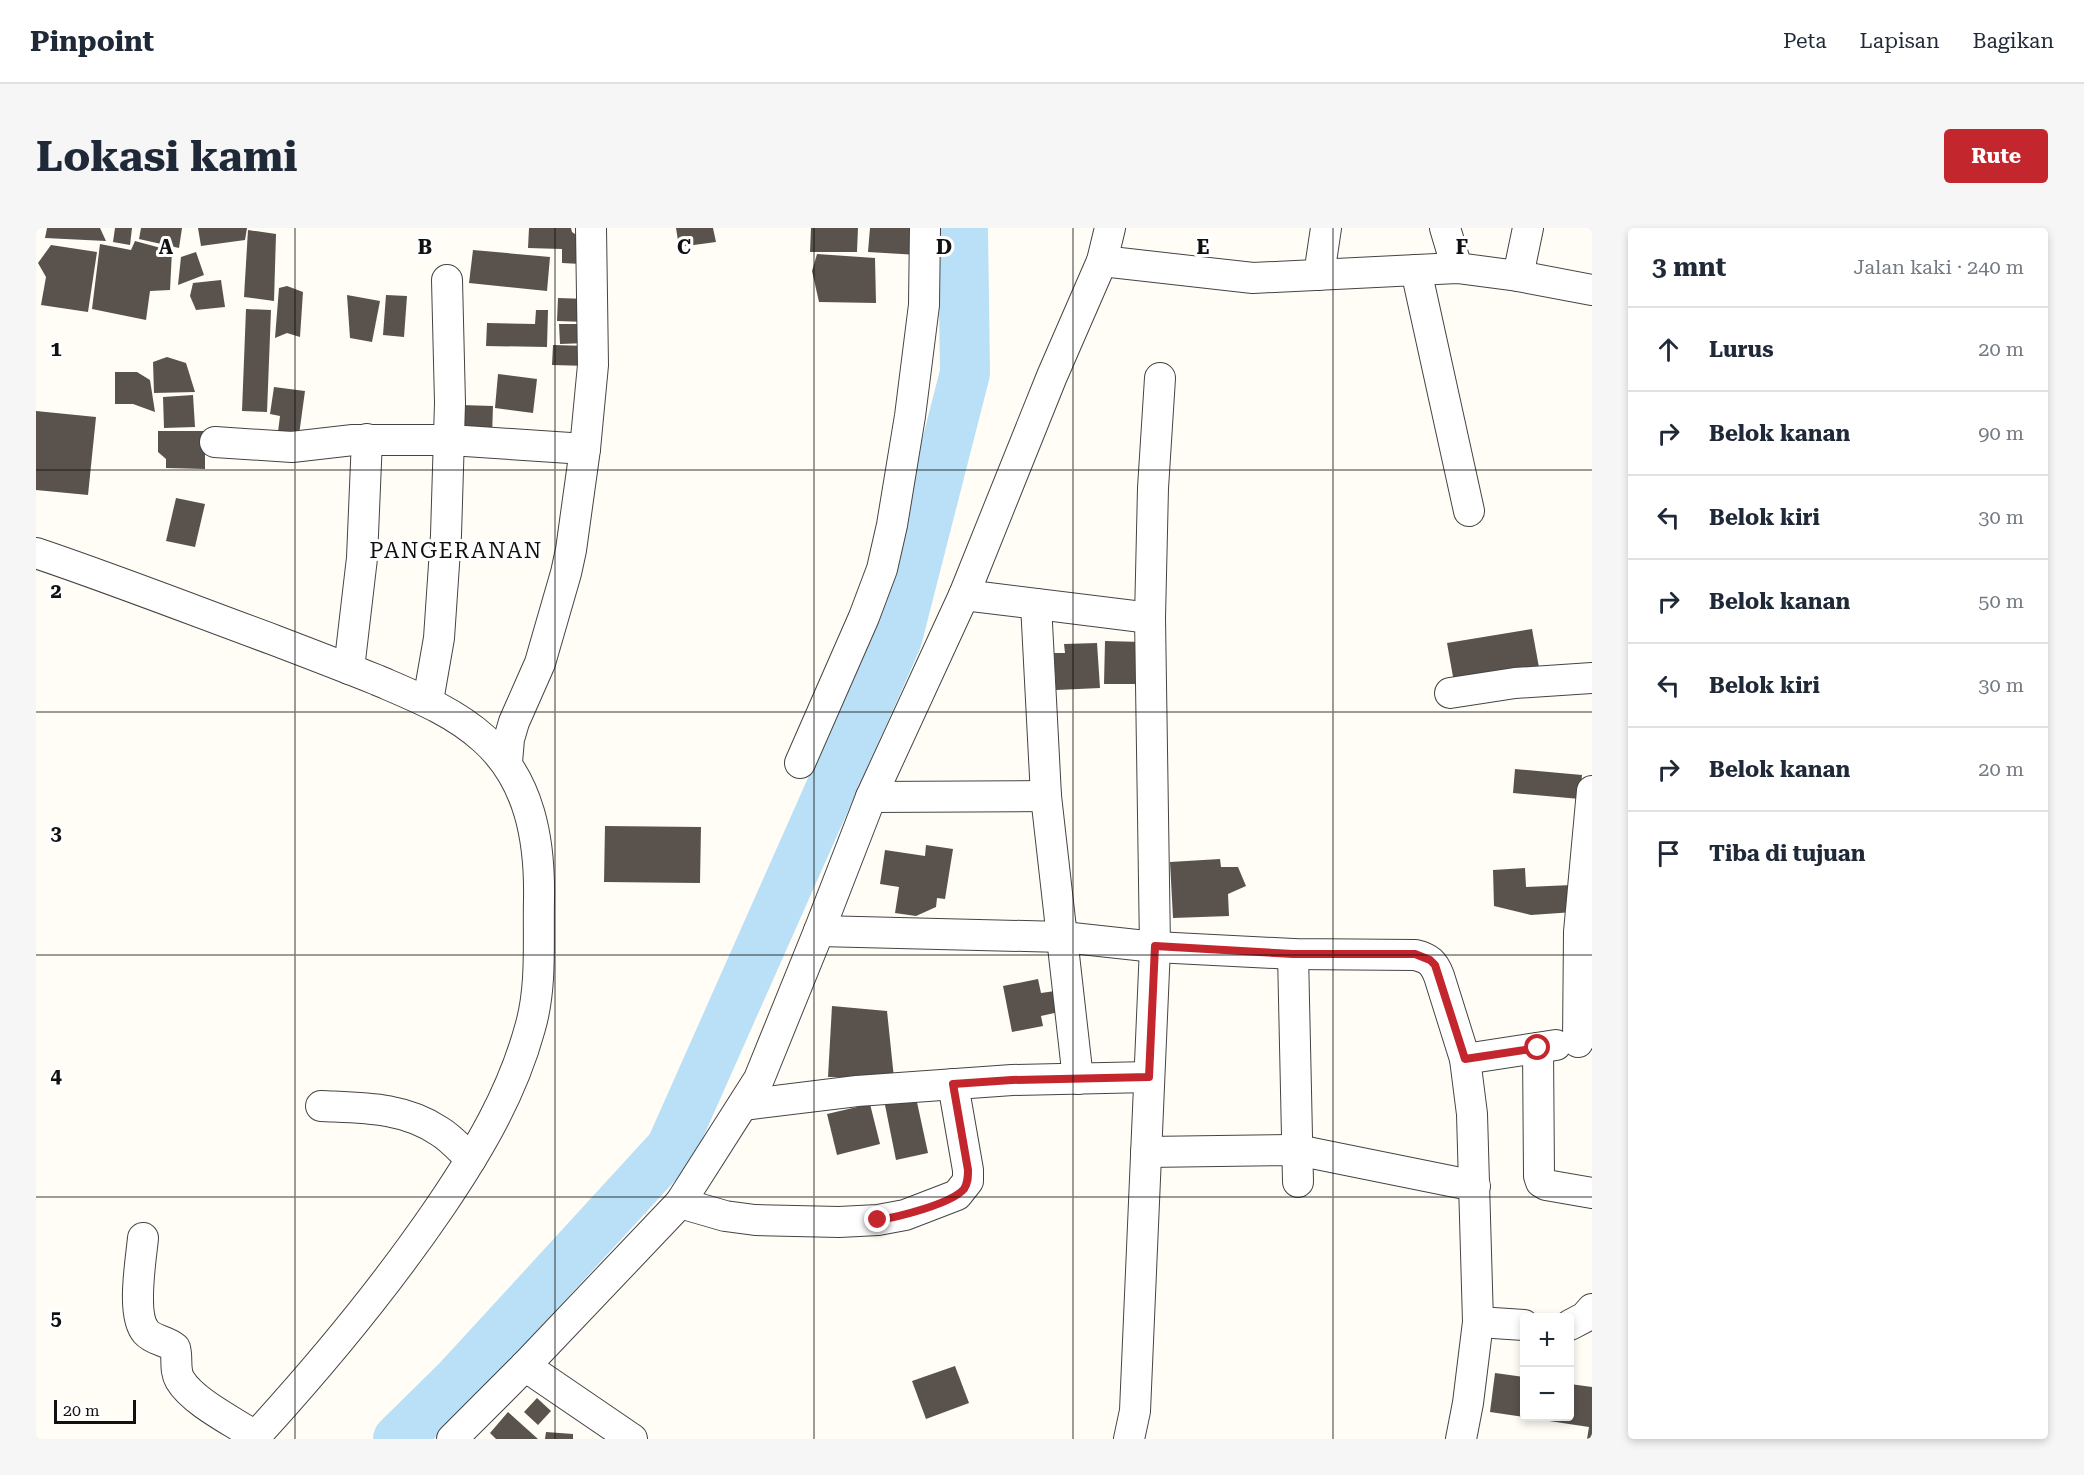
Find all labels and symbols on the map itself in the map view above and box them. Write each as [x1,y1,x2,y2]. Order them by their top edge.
text: A [159,235,174,259]
text: B [418,235,432,259]
text: C [677,235,691,259]
text: D [936,235,952,259]
text: E [1197,235,1210,259]
text: F [1456,235,1468,259]
text: 1 [50,337,62,361]
district label: PANGERANAN [369,538,543,563]
text: 2 [50,579,62,603]
text: 3 [50,821,62,845]
route start [1524,1034,1550,1060]
text: 4 [50,1064,62,1088]
route end [864,1206,890,1232]
text: 5 [50,1306,62,1330]
scale bar [54,1397,136,1424]

